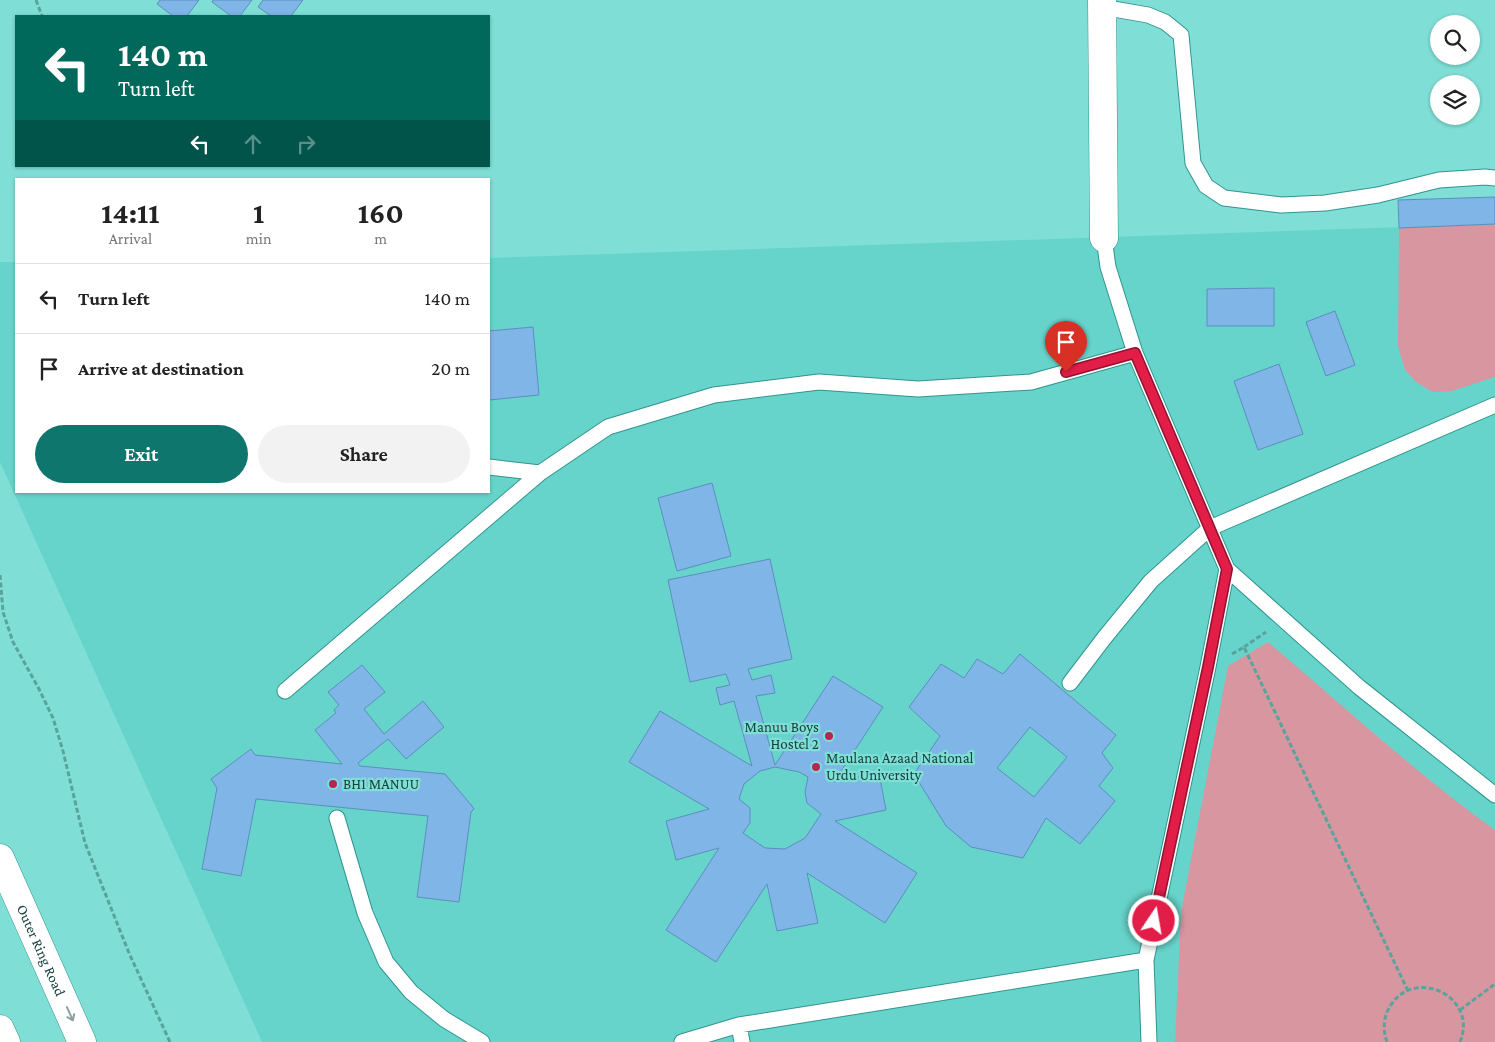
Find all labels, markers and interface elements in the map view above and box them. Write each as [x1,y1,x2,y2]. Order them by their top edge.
map controls [1430,15,1480,125]
button: search [1430,15,1480,65]
icon: left [35,35,100,100]
text: 140 m [118,35,208,74]
button: layers [1430,75,1480,125]
text: Turn left [118,76,195,101]
icon: left [186,130,214,158]
icon: ahead [239,130,267,158]
icon: right [292,130,320,158]
text: 14:11 [101,196,160,229]
text: 1 [253,196,264,229]
text: 160 [358,196,404,229]
text: Arrival [109,230,152,247]
text: min [246,230,271,247]
text: m [374,230,387,247]
icon: left [35,285,63,313]
text: Turn left [78,288,150,309]
text: 140 m [424,288,470,309]
pin [1045,321,1087,372]
icon: arrive [1052,328,1080,356]
icon: arrive [35,355,63,383]
text: Arrive at destination [78,358,244,379]
text: 20 m [431,358,470,379]
button: Exit [35,425,248,483]
button: Share [258,425,470,483]
place label: Manuu Boys Hostel 2 [745,719,819,752]
marker: Manuu Boys Hostel 2 [823,730,835,742]
place label: Maulana Azaad National Urdu University [826,750,974,784]
marker: Maulana Azaad National Urdu University [810,761,822,773]
place label: BH1 MANUU [343,776,419,792]
marker: BH1 MANUU [327,778,339,790]
position arrow [1127,894,1179,946]
street label: Outer Ring Road [14,902,69,999]
one-way arrow [65,1006,75,1021]

